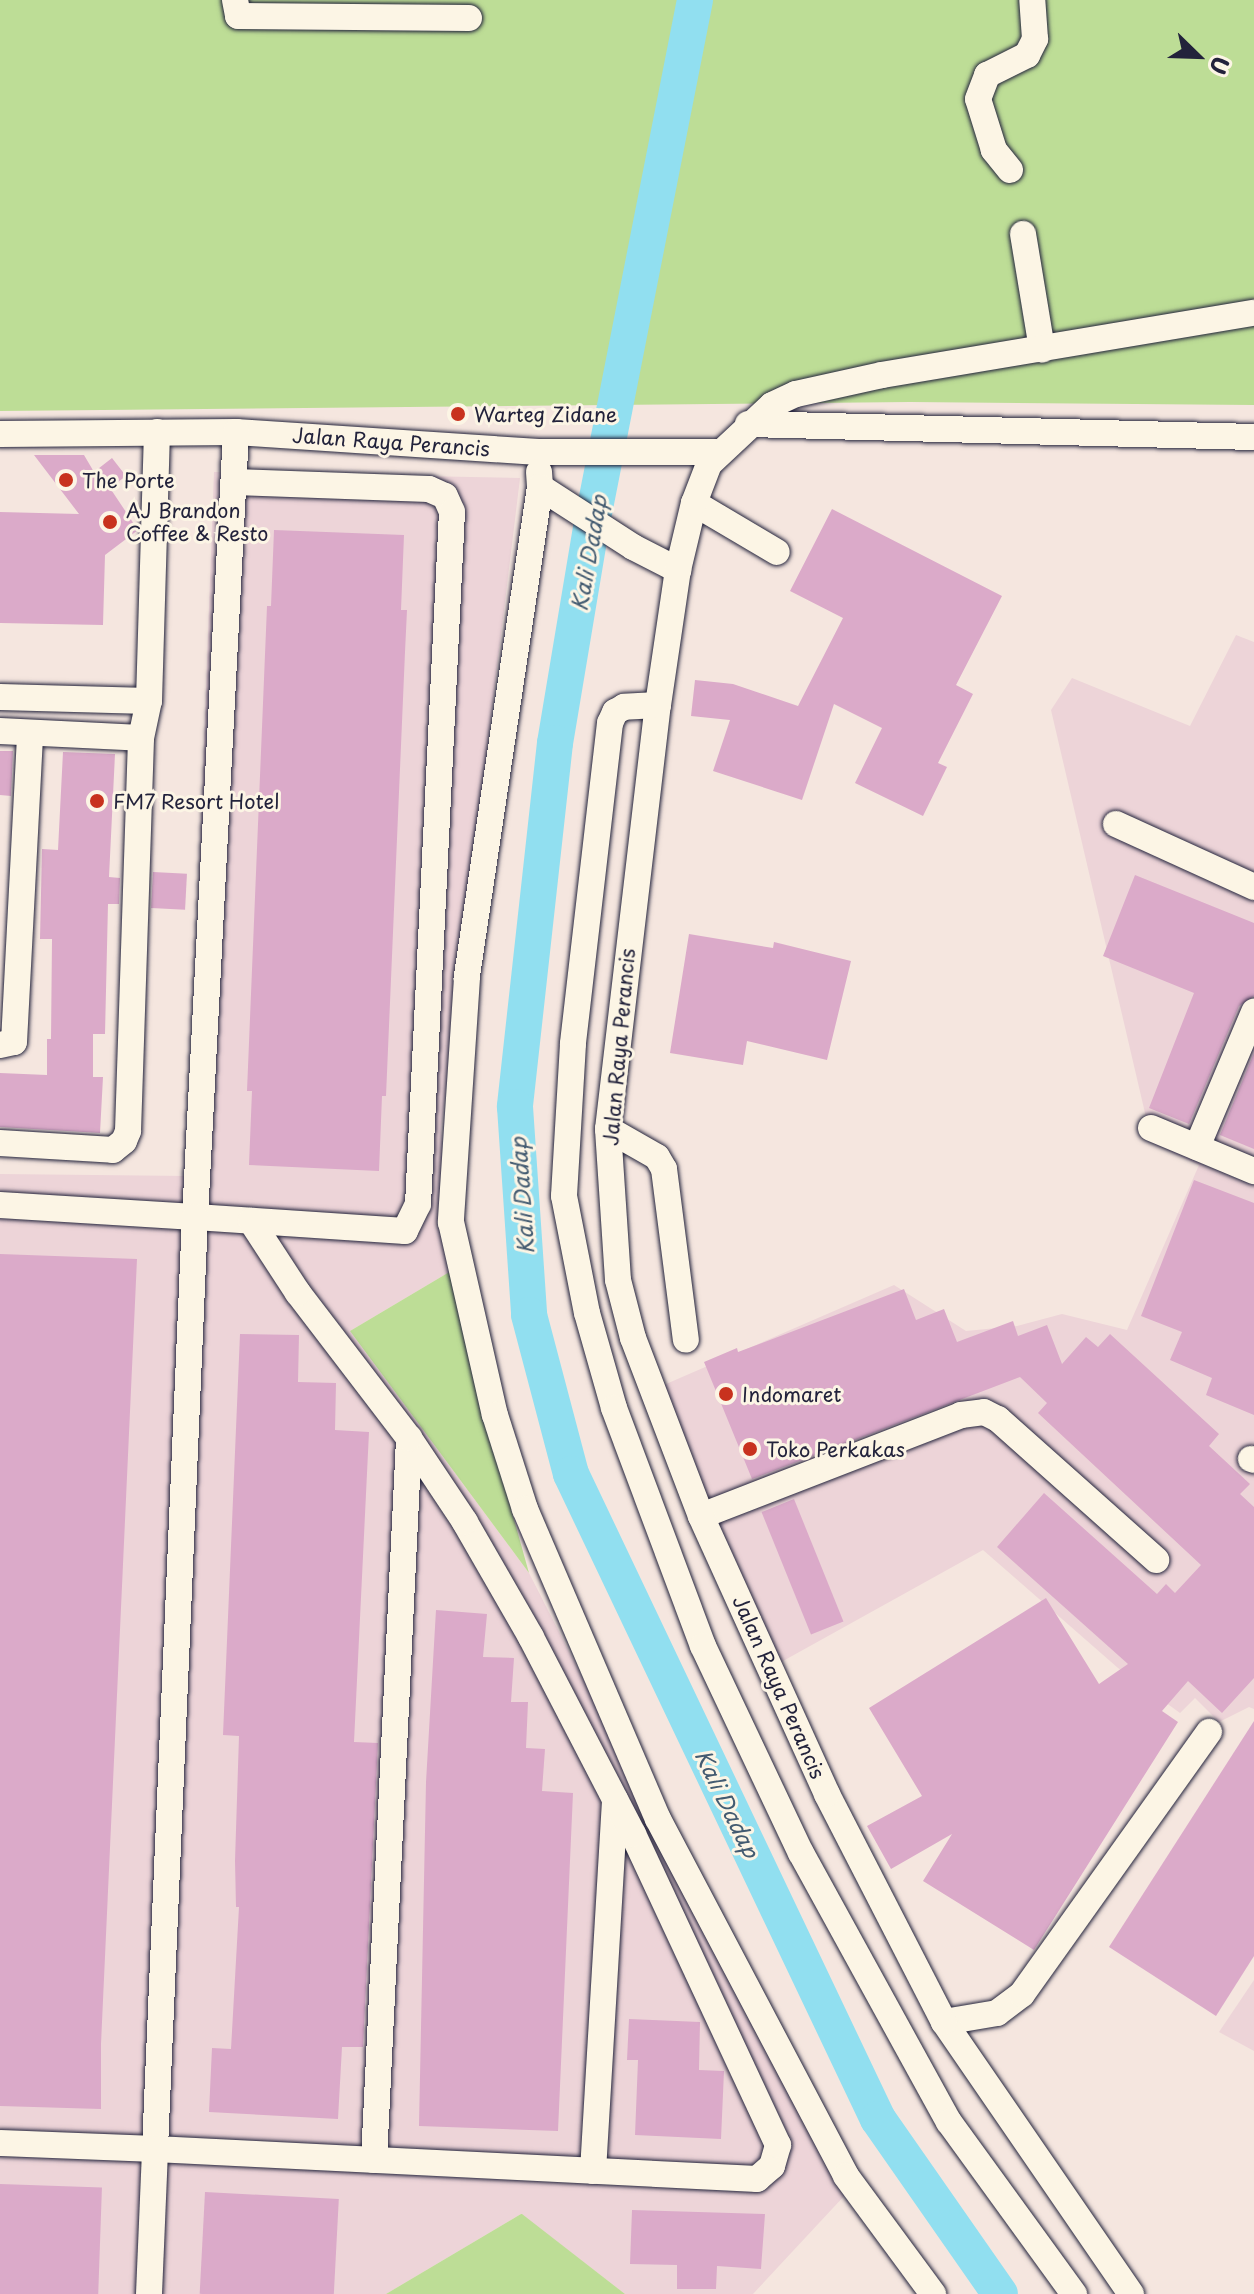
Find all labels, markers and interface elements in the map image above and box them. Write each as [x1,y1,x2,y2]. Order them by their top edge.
north arrow [1158,16,1238,96]
text: U [1202,51,1239,80]
place label: Warteg Zidane [474,402,618,426]
marker: Warteg Zidane [449,405,467,423]
street label: Jalan Raya Perancis [291,423,491,461]
place label: The Porte [82,468,175,492]
marker: The Porte [57,471,75,489]
water label: Kali Dadap [565,492,611,614]
place label: AJ Brandon Coffee & Resto [126,498,270,545]
marker: AJ Brandon Coffee & Resto [101,513,119,531]
place label: FM7 Resort Hotel [113,789,280,813]
marker: FM7 Resort Hotel [88,792,106,810]
street label: Jalan Raya Perancis [598,947,640,1147]
water label: Kali Dadap [504,1136,538,1256]
place label: Indomaret [742,1382,841,1406]
marker: Indomaret [717,1385,735,1403]
place label: Toko Perkakas [766,1437,907,1461]
marker: Toko Perkakas [741,1440,759,1458]
street label: Jalan Raya Perancis [728,1592,830,1782]
water label: Kali Dadap [690,1744,766,1862]

